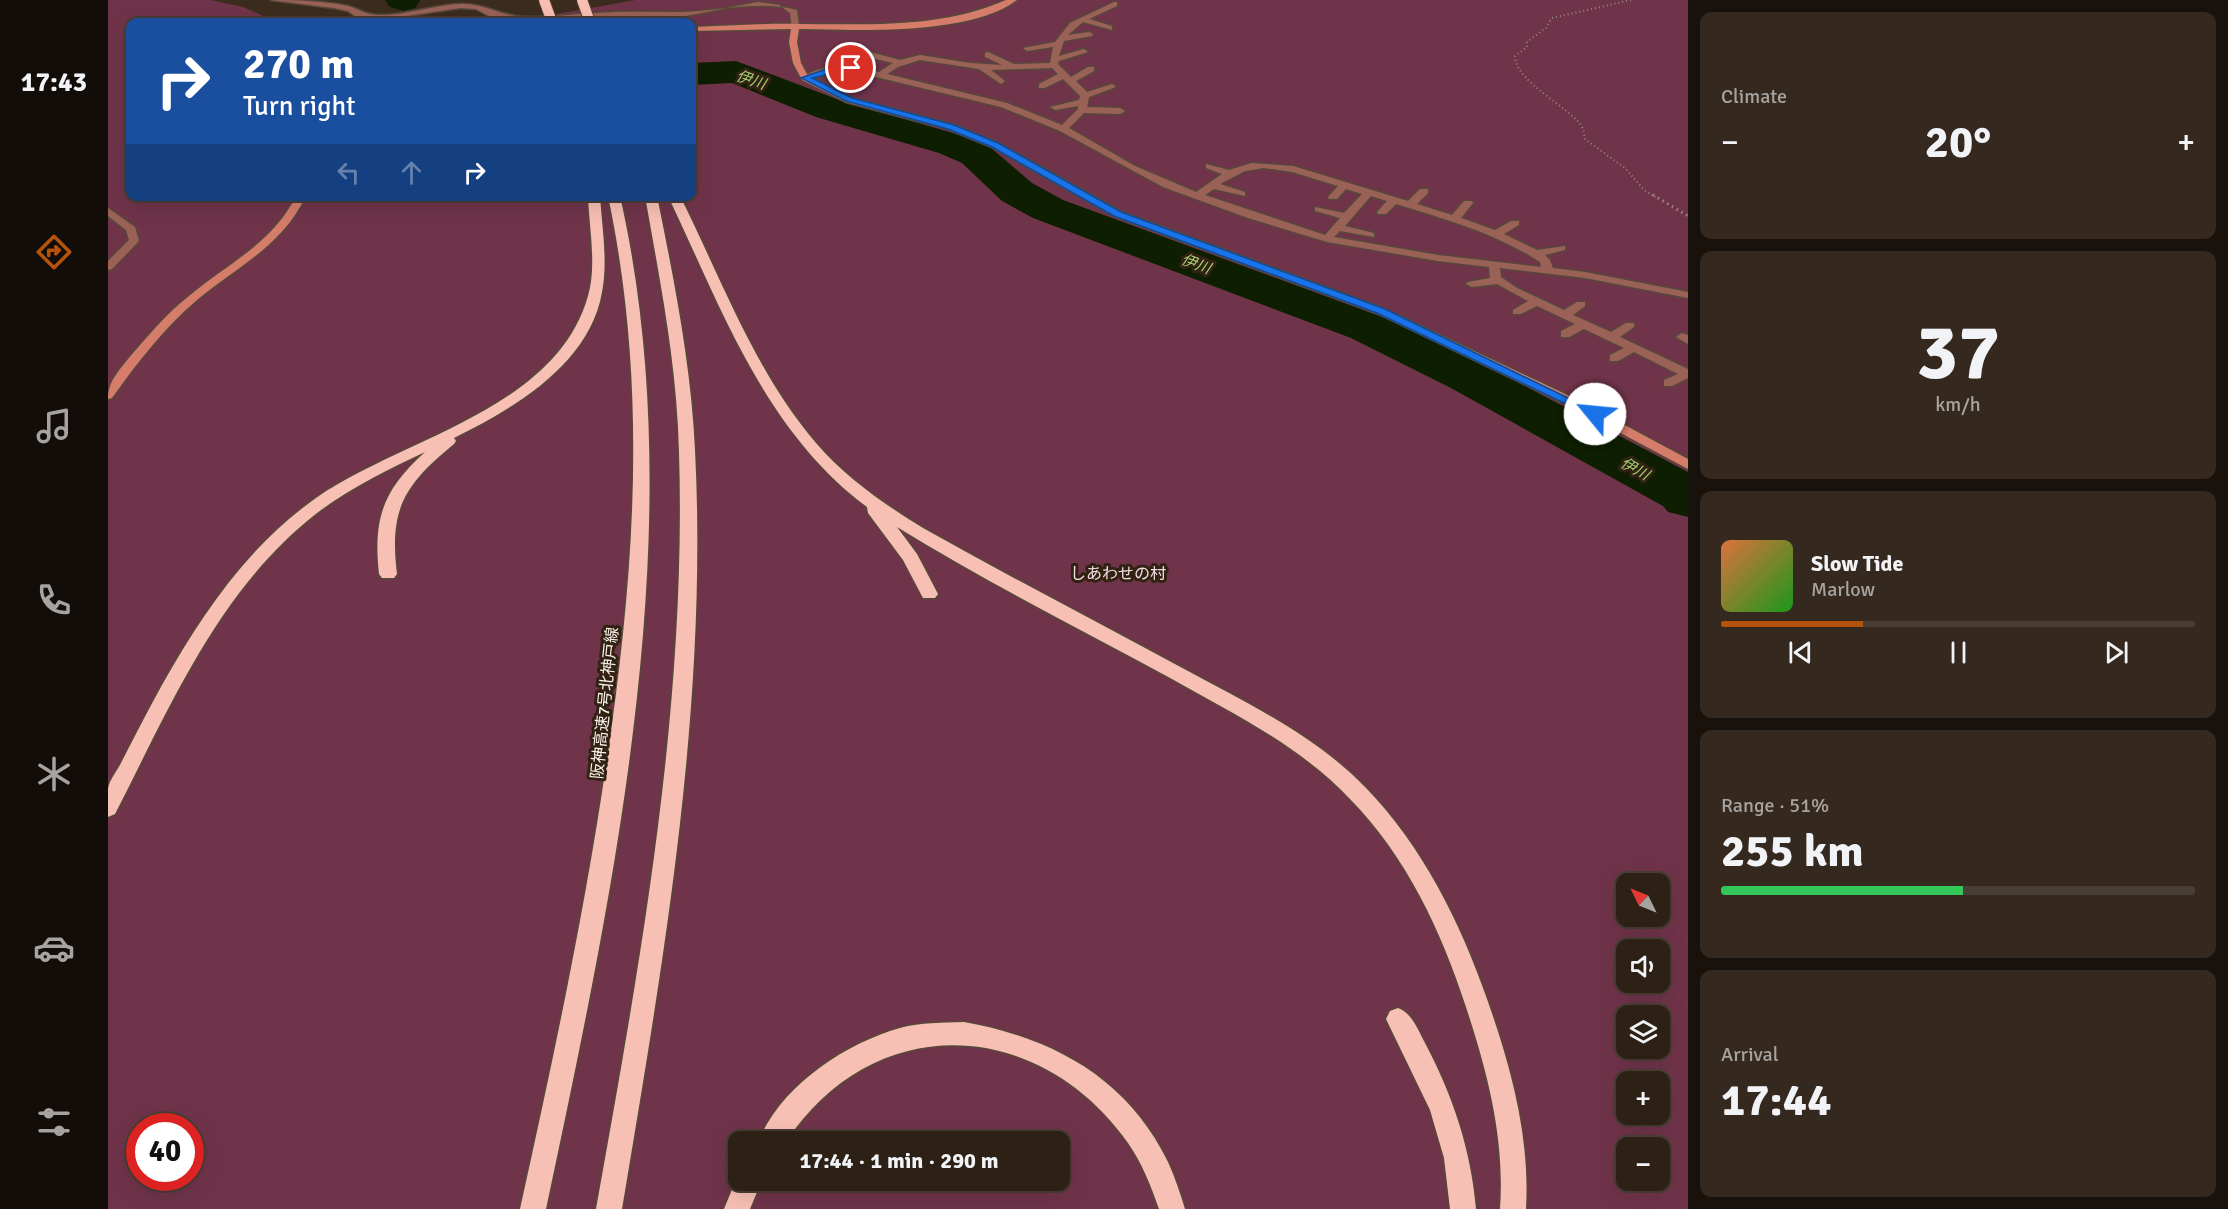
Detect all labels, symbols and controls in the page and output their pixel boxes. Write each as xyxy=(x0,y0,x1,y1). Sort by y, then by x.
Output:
text: 270 m xyxy=(243,39,354,90)
icon: right xyxy=(144,42,222,120)
pin xyxy=(825,42,876,93)
icon: arrive xyxy=(834,51,867,84)
text: 17:43 xyxy=(21,66,87,99)
water label: 伊川 xyxy=(734,67,770,94)
text: Climate xyxy=(1721,84,1787,109)
text: Turn right xyxy=(243,90,356,123)
text: 20° xyxy=(1925,115,1991,170)
text: − xyxy=(1721,122,1739,163)
text: + xyxy=(2177,122,2195,163)
icon: left xyxy=(332,156,365,189)
icon: ahead xyxy=(395,156,428,189)
icon: right xyxy=(458,156,491,189)
icon: directions xyxy=(33,231,75,273)
water label: 伊川 xyxy=(1179,250,1215,278)
text: 37 xyxy=(1916,305,2000,401)
position arrow xyxy=(1563,382,1627,446)
text: km/h xyxy=(1935,392,1981,417)
icon: music xyxy=(33,405,75,447)
water label: 伊川 xyxy=(1618,454,1654,485)
text: Slow Tide xyxy=(1811,550,1903,577)
park label: しあわせの村 xyxy=(1070,564,1166,584)
text: Marlow xyxy=(1811,577,1875,602)
icon: phone xyxy=(33,579,75,621)
street label: 阪神高速7号北神戸線 xyxy=(587,626,623,780)
icon: previous xyxy=(1784,636,1817,669)
icon: pause xyxy=(1942,636,1975,669)
icon: next xyxy=(2100,636,2133,669)
icon: climate xyxy=(33,753,75,795)
text: Range · 51% xyxy=(1721,793,1829,818)
text: 255 km xyxy=(1721,824,1864,879)
north arrow xyxy=(1616,873,1670,927)
map controls xyxy=(1616,873,1670,1191)
icon: car xyxy=(33,927,75,969)
button: sound xyxy=(1616,939,1670,993)
button: layers xyxy=(1616,1005,1670,1059)
text: Arrival xyxy=(1721,1042,1779,1067)
button: + xyxy=(1616,1071,1670,1125)
text: 17:44 xyxy=(1721,1073,1831,1128)
icon: filters xyxy=(33,1101,75,1143)
speed limit sign: 40 xyxy=(126,1113,204,1191)
button: − xyxy=(1616,1137,1670,1191)
text: 17:44 · 1 min · 290 m xyxy=(799,1147,999,1174)

